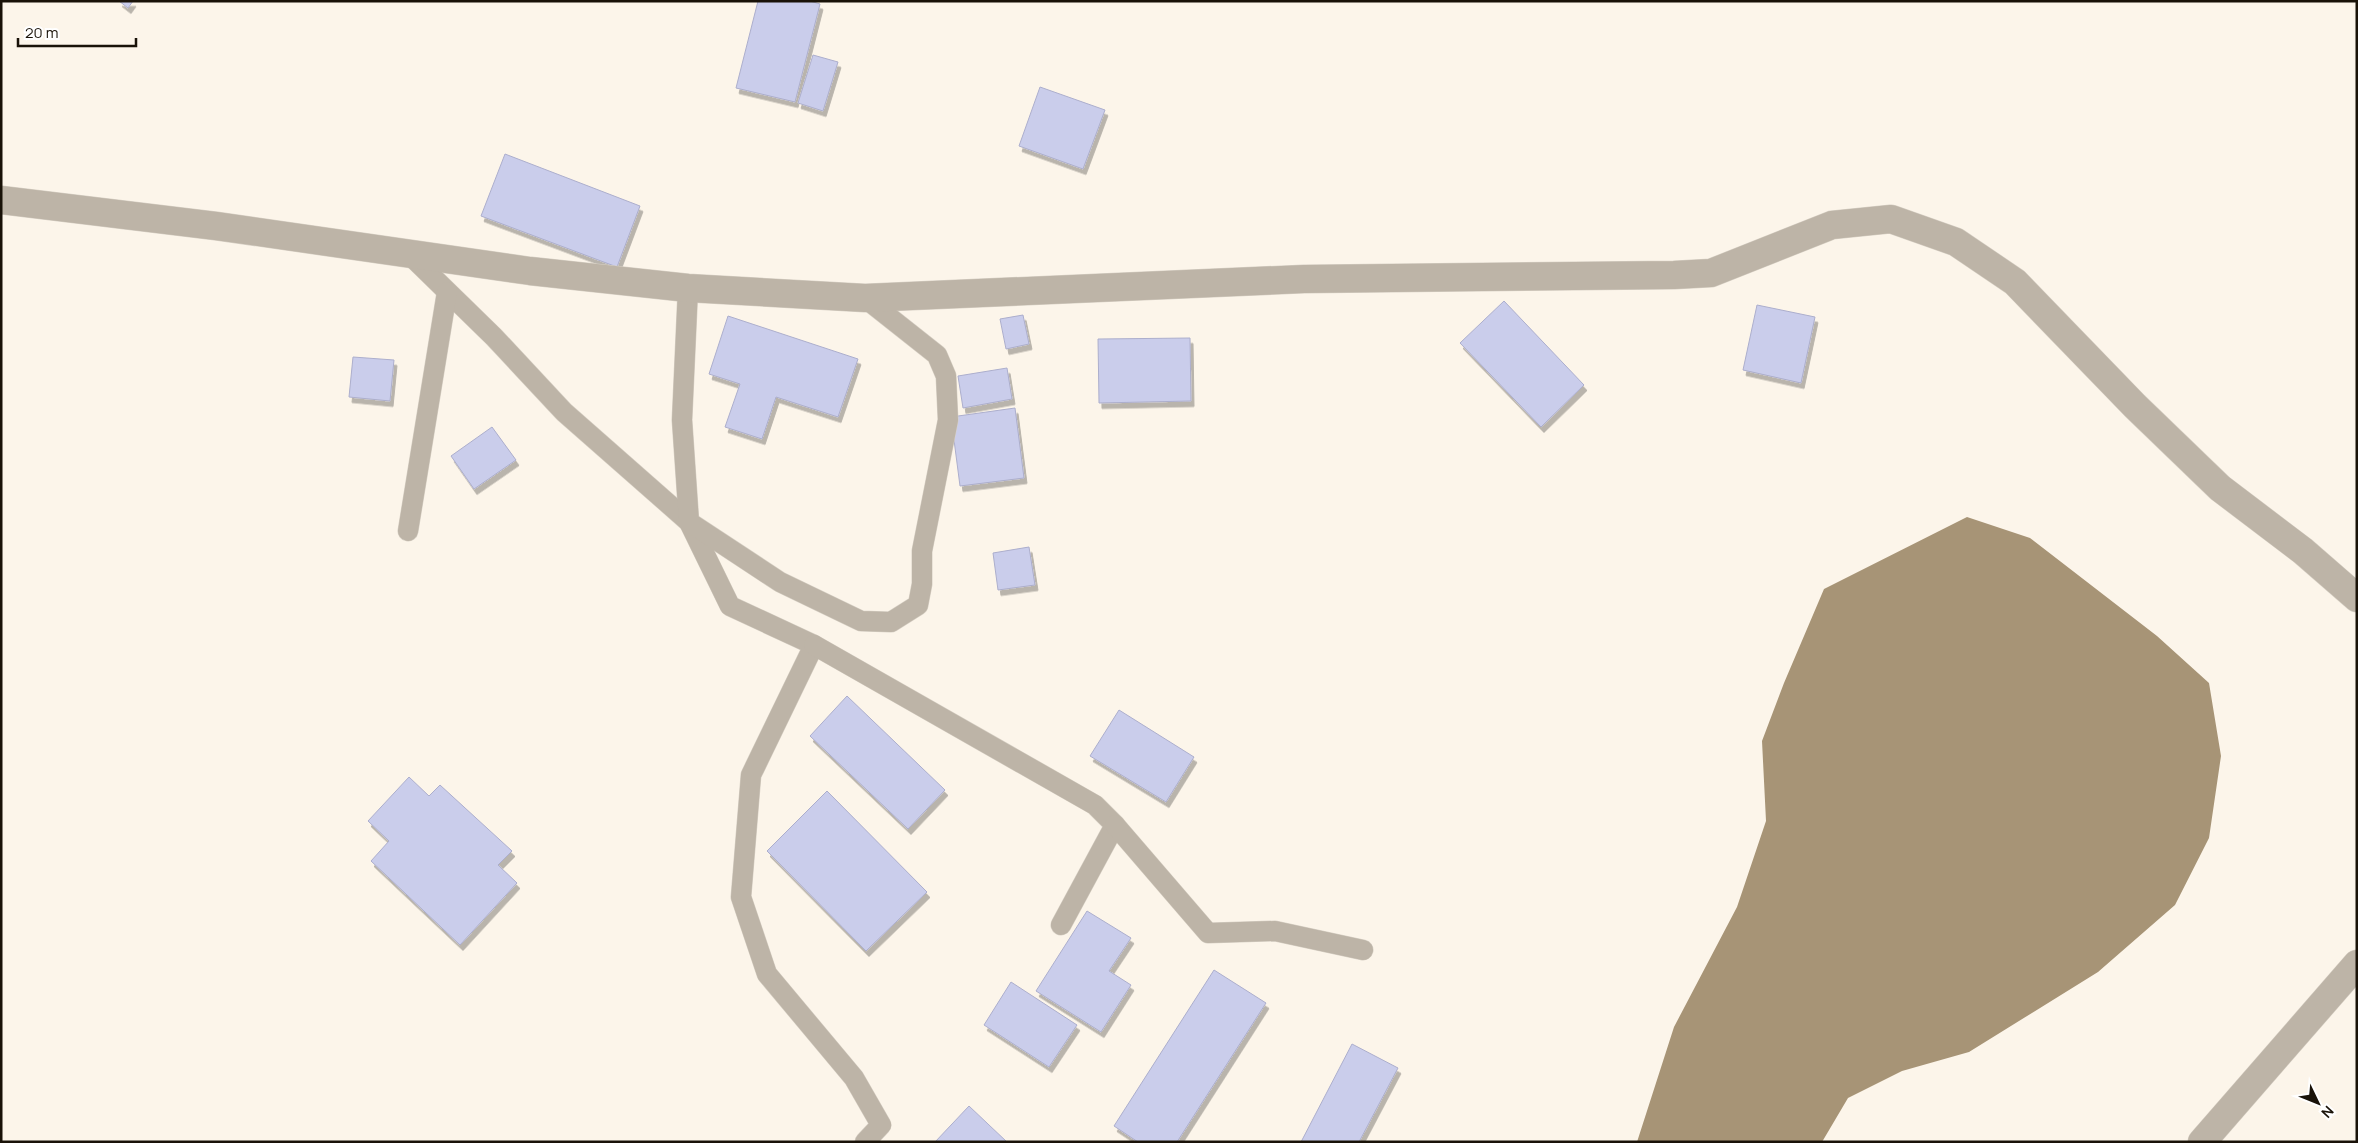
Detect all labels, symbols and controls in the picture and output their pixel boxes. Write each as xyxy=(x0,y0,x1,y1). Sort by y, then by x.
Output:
scale bar xyxy=(18,15,135,47)
text: 20 m xyxy=(25,22,58,43)
north arrow xyxy=(2293,1078,2343,1128)
text: N xyxy=(2317,1102,2338,1122)

